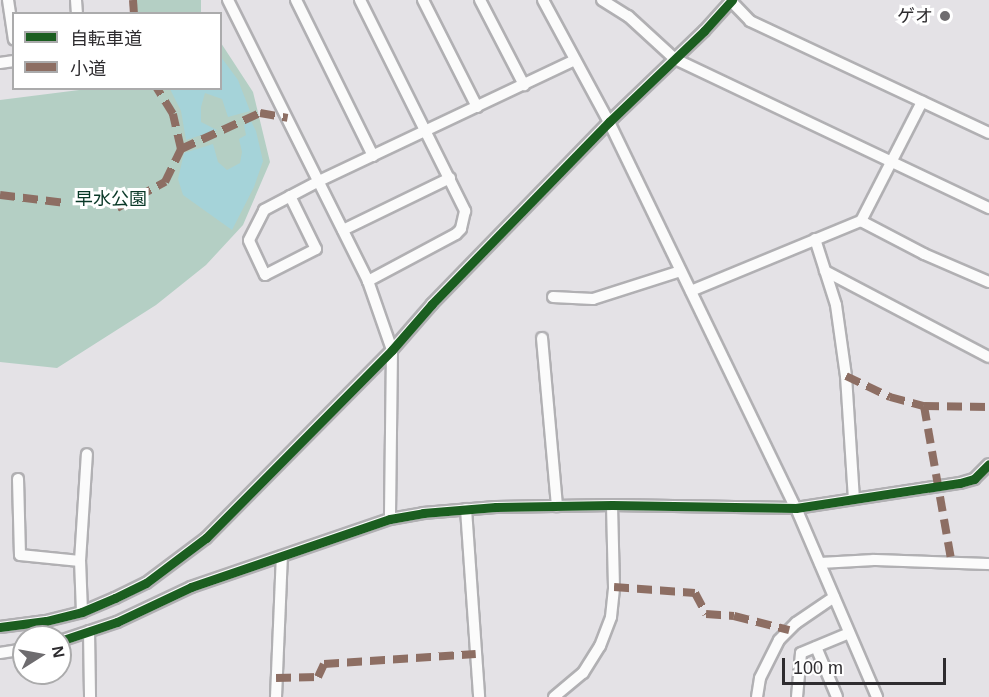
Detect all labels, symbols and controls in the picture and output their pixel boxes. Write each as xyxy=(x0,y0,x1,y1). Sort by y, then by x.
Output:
place label: ゲオ xyxy=(897,5,933,27)
marker: ゲオ xyxy=(938,9,952,23)
legend xyxy=(12,12,222,90)
text: 自転車道 xyxy=(70,29,142,49)
text: 小道 xyxy=(70,59,106,79)
park label: 早水公園 xyxy=(75,188,147,210)
north arrow xyxy=(12,625,72,685)
text: N xyxy=(49,645,68,659)
scale bar xyxy=(785,646,948,684)
text: 100 m xyxy=(793,658,843,678)

